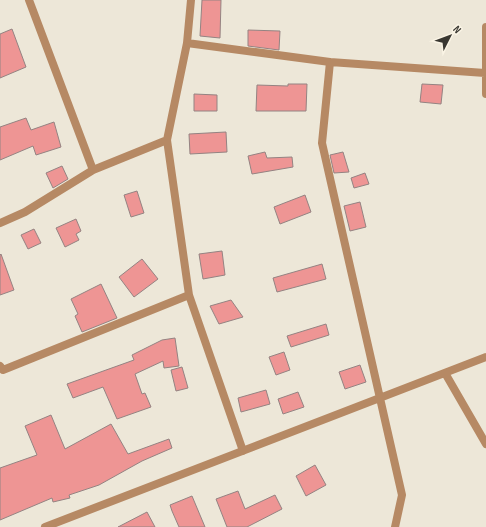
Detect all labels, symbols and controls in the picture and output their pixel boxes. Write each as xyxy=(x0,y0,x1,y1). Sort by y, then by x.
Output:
north arrow xyxy=(430,16,470,56)
text: N xyxy=(450,23,464,36)

